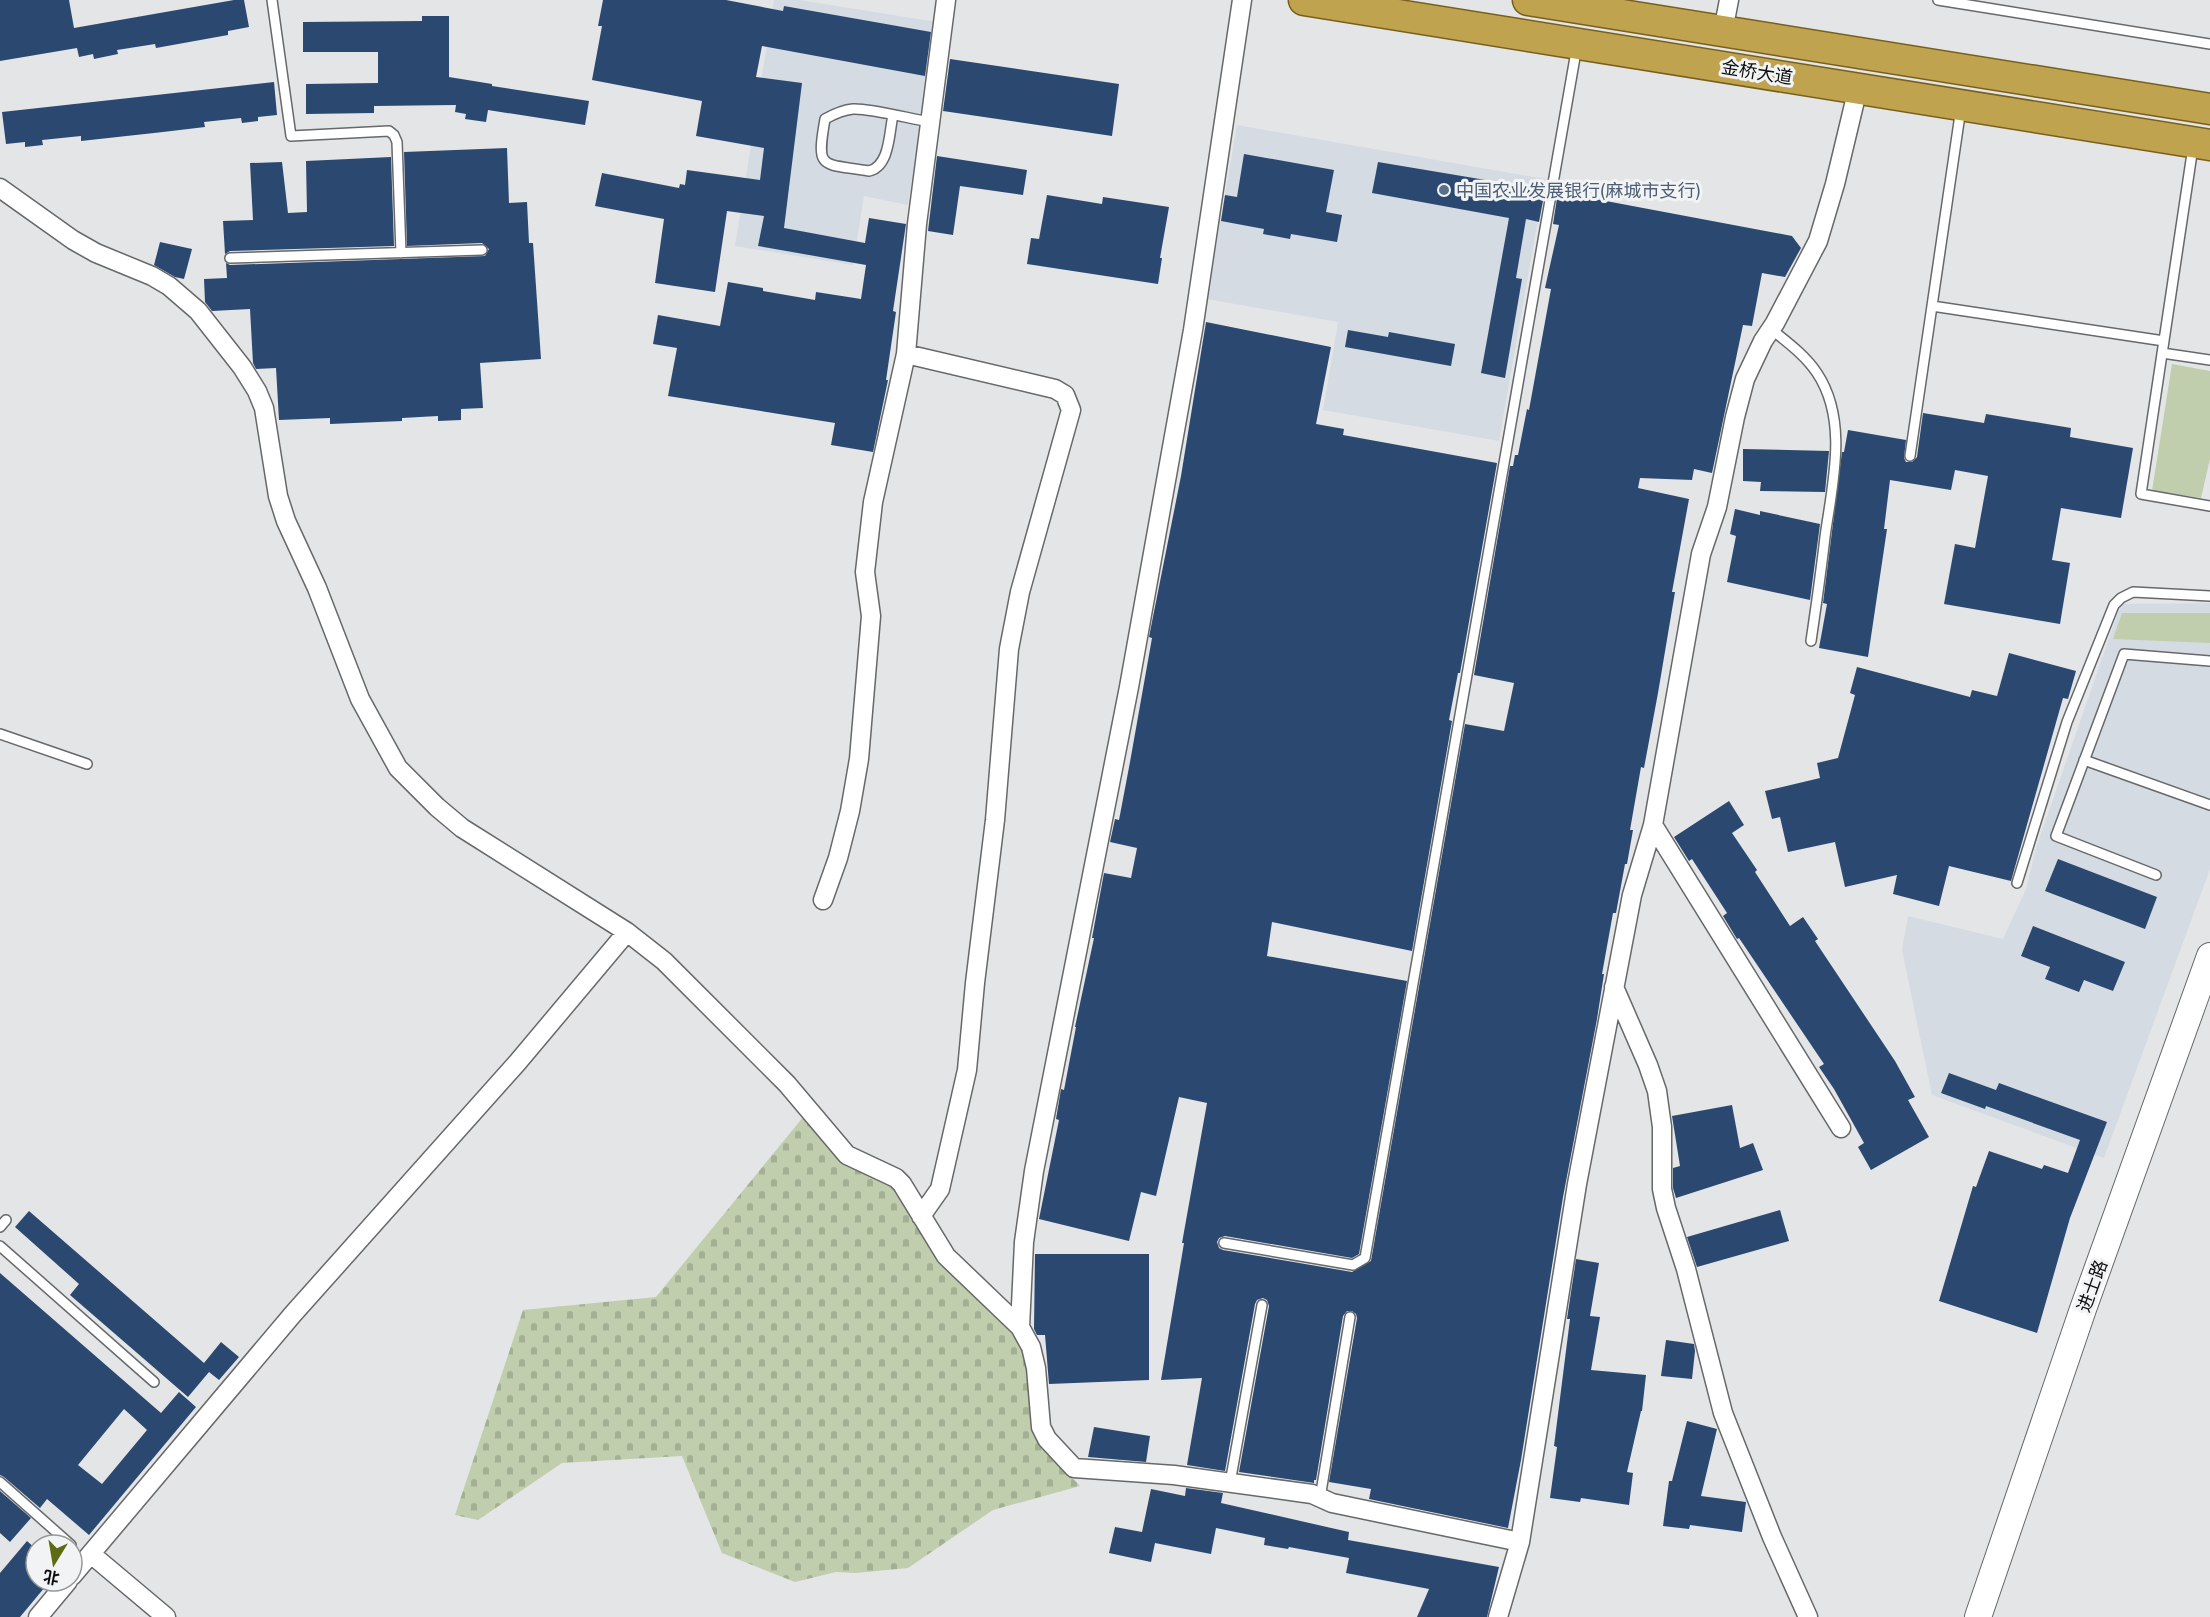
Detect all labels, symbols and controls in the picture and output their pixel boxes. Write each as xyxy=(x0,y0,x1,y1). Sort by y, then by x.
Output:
street label: 金桥大道 xyxy=(1720,56,1794,88)
place label: 中国农业发展银行(麻城市支行) xyxy=(1456,180,1701,201)
marker: 中国农业发展银行(麻城市支行) xyxy=(1437,183,1451,197)
street label: 进士路 xyxy=(2073,1257,2111,1315)
north arrow xyxy=(24,1533,84,1593)
text: 北 xyxy=(42,1566,61,1588)

